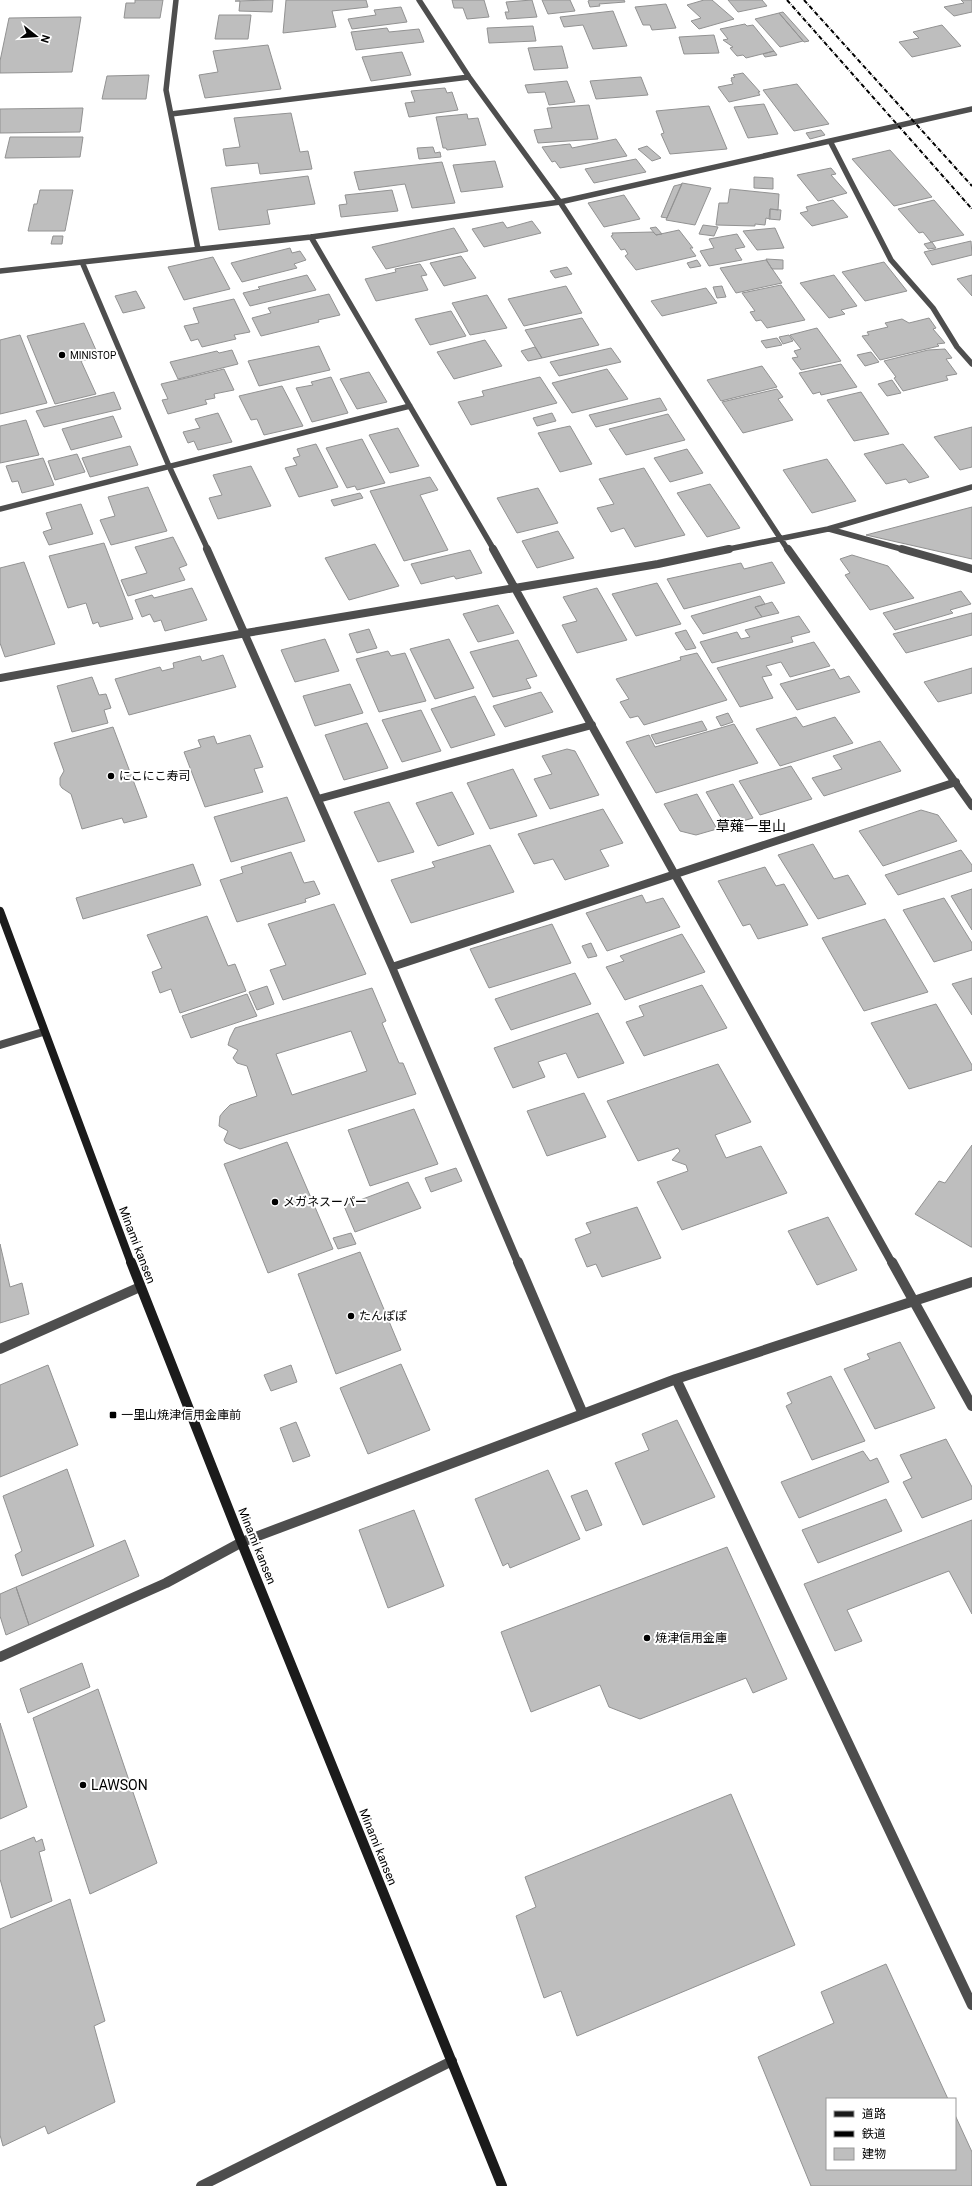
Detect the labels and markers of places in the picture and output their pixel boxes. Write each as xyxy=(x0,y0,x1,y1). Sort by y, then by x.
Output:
marker: MINISTOP xyxy=(57,350,67,360)
place label: MINISTOP xyxy=(70,350,116,361)
place label: にこにこ寿司 xyxy=(119,769,191,783)
marker: にこにこ寿司 xyxy=(106,771,116,781)
place label: メガネスーパー xyxy=(283,1195,367,1209)
marker: メガネスーパー xyxy=(270,1197,280,1207)
place label: たんぽぽ xyxy=(359,1309,407,1323)
marker: たんぽぽ xyxy=(346,1311,356,1321)
place label: 一里山焼津信用金庫前 xyxy=(121,1408,241,1422)
marker: 一里山焼津信用金庫前 xyxy=(108,1410,118,1420)
place label: 焼津信用金庫 xyxy=(655,1631,727,1645)
marker: 焼津信用金庫 xyxy=(642,1633,652,1643)
place label: LAWSON xyxy=(91,1777,148,1793)
marker: LAWSON xyxy=(78,1780,88,1790)

